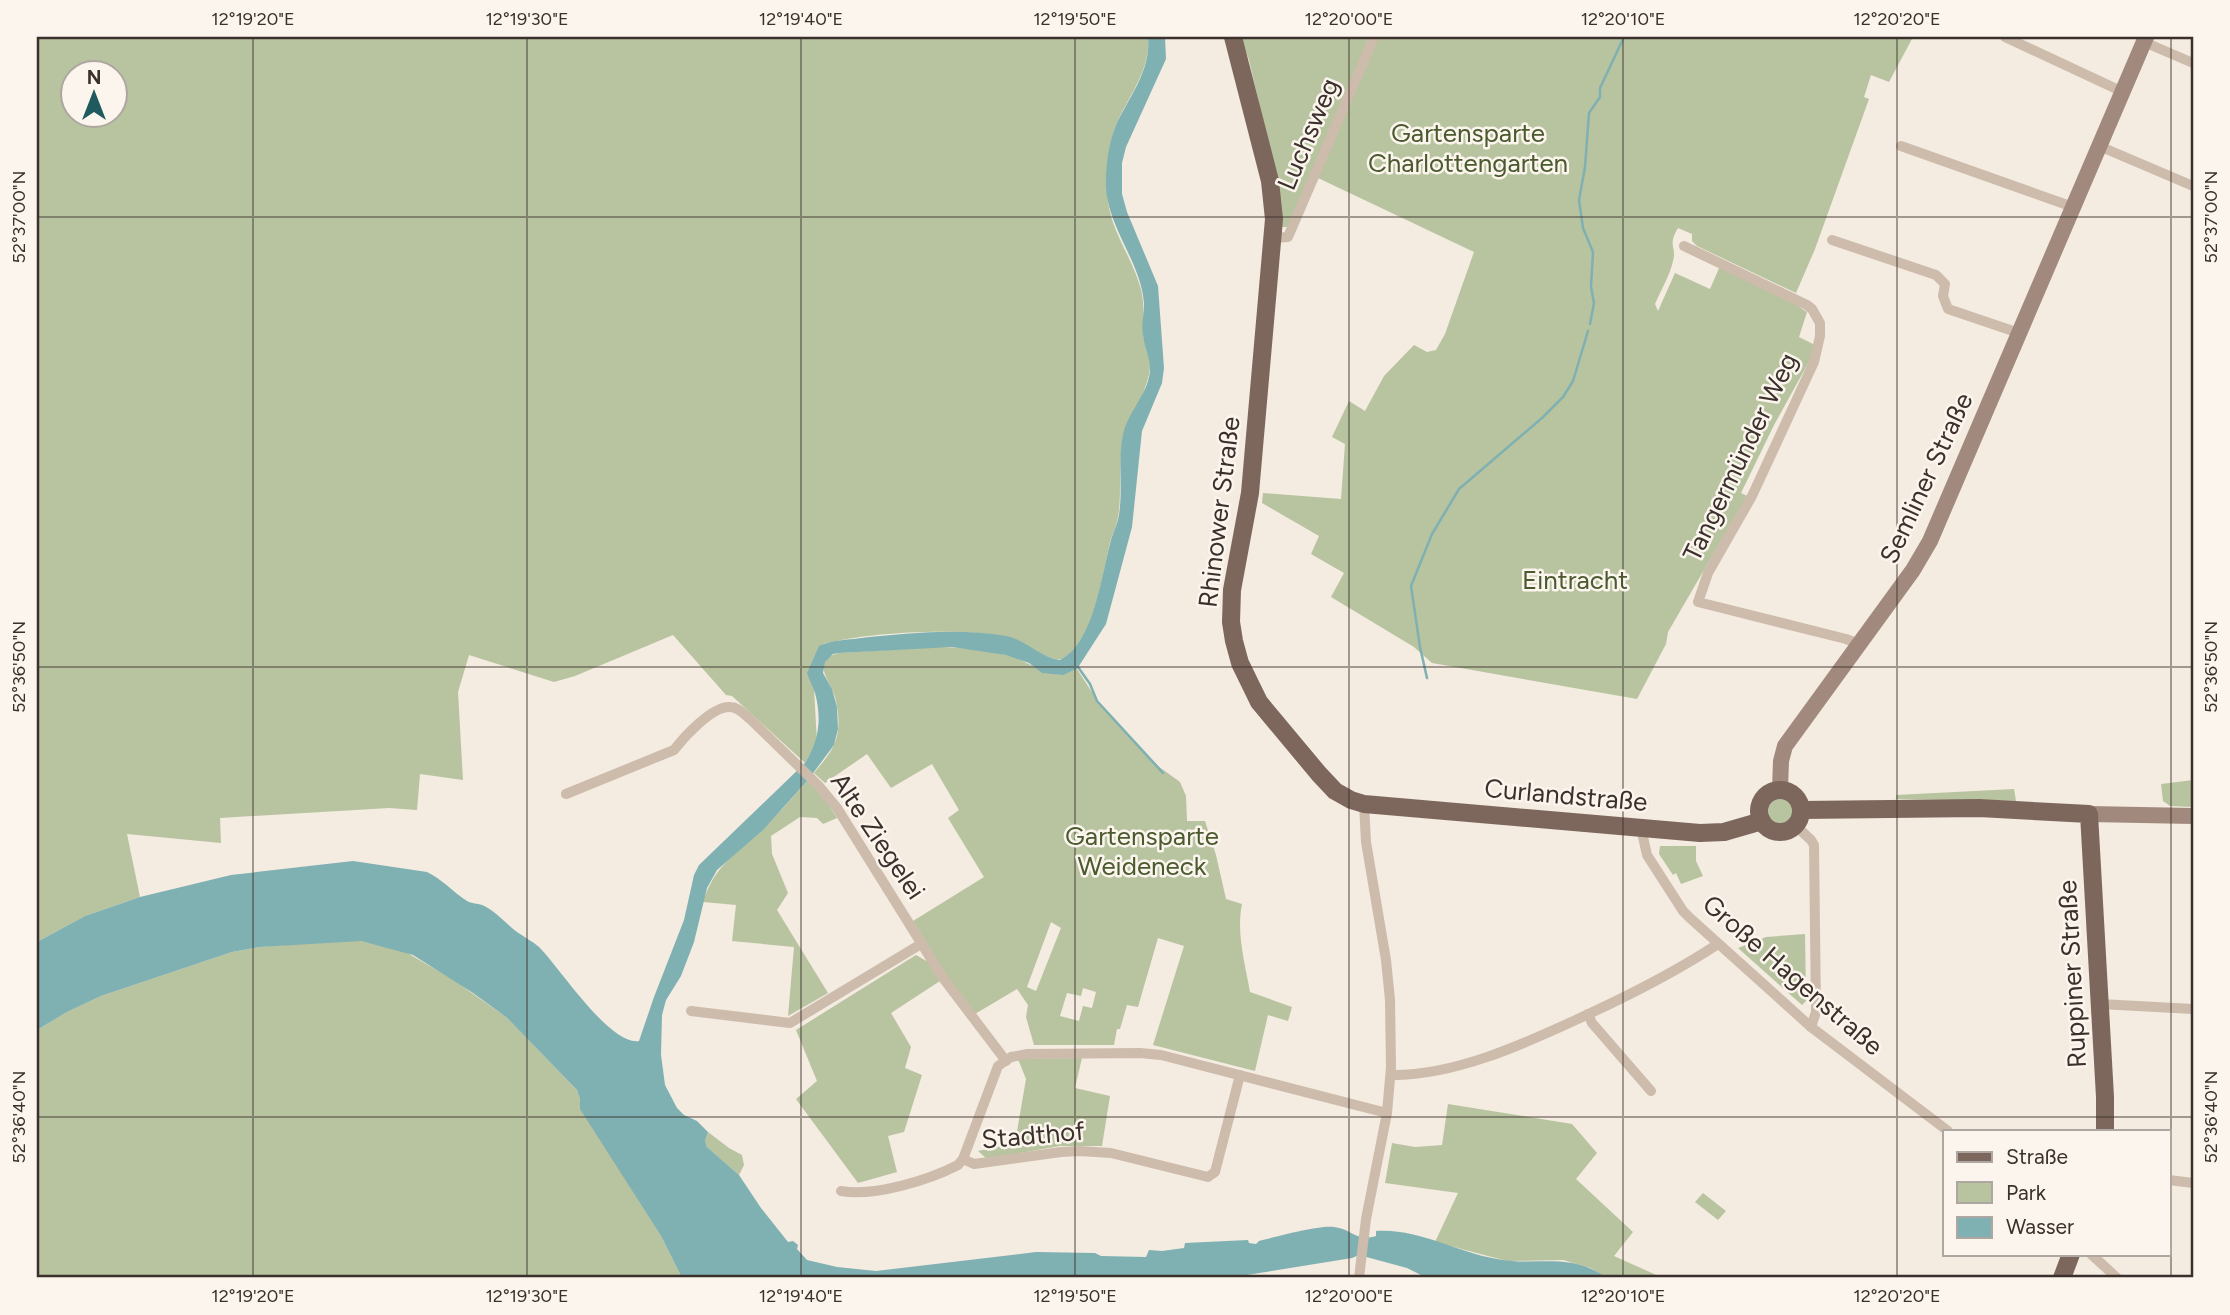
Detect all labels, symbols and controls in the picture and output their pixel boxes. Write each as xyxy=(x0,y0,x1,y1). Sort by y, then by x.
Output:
text: 12°19'20"E xyxy=(211,8,295,30)
text: 12°19'30"E xyxy=(485,8,569,30)
text: 12°19'40"E xyxy=(759,8,843,30)
text: 12°19'50"E xyxy=(1033,8,1117,30)
text: 12°20'00"E xyxy=(1305,8,1393,30)
text: 12°20'10"E xyxy=(1581,8,1665,30)
text: 12°20'20"E xyxy=(1853,8,1941,30)
north arrow xyxy=(60,60,130,130)
text: N xyxy=(87,66,101,89)
street label: Luchsweg xyxy=(1270,73,1346,195)
park label: Gartensparte Charlottengarten xyxy=(1368,117,1568,179)
text: 52°37'00"N xyxy=(8,171,30,263)
text: 52°37'00"N xyxy=(2200,171,2222,263)
street label: Tangermünder Weg xyxy=(1676,348,1804,566)
street label: Semliner Straße xyxy=(1872,388,1980,568)
street label: Rhinower Straße xyxy=(1191,415,1247,609)
park label: Eintracht xyxy=(1522,564,1628,596)
text: 52°36'50"N xyxy=(8,621,30,713)
text: 52°36'50"N xyxy=(2200,621,2222,713)
street label: Alte Ziegelei xyxy=(824,767,932,905)
street label: Curlandstraße xyxy=(1483,772,1649,818)
park label: Gartensparte Weideneck xyxy=(1065,820,1219,882)
street label: Ruppiner Straße xyxy=(2051,879,2093,1069)
street label: Große Hagenstraße xyxy=(1696,888,1890,1062)
text: 52°36'40"N xyxy=(8,1070,30,1164)
text: 52°36'40"N xyxy=(2200,1070,2222,1164)
street label: Stadthof xyxy=(980,1115,1086,1155)
legend xyxy=(1943,1130,2170,1256)
text: Straße xyxy=(2006,1144,2068,1169)
text: Park xyxy=(2006,1180,2047,1205)
text: Wasser xyxy=(2006,1214,2074,1239)
text: 12°19'20"E xyxy=(211,1285,295,1307)
text: 12°19'30"E xyxy=(485,1285,569,1307)
text: 12°19'40"E xyxy=(759,1285,843,1307)
text: 12°19'50"E xyxy=(1033,1285,1117,1307)
text: 12°20'00"E xyxy=(1305,1285,1393,1307)
text: 12°20'10"E xyxy=(1581,1285,1665,1307)
text: 12°20'20"E xyxy=(1853,1285,1941,1307)

